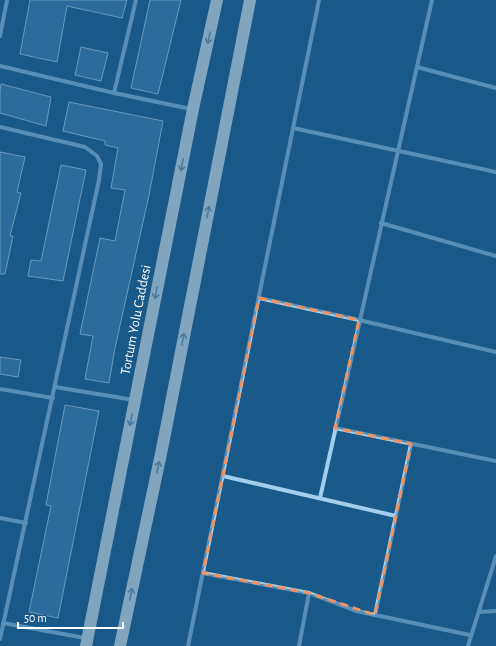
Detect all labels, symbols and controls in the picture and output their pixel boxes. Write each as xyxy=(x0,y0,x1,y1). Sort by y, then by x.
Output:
one-way arrow xyxy=(204,31,212,44)
one-way arrow xyxy=(177,158,185,171)
one-way arrow xyxy=(204,206,212,219)
street label: Tortum Yolu Caddesi xyxy=(118,264,154,376)
one-way arrow xyxy=(152,286,160,299)
one-way arrow xyxy=(179,333,187,346)
one-way arrow xyxy=(127,413,135,426)
one-way arrow xyxy=(154,461,162,474)
one-way arrow xyxy=(128,588,136,601)
scale bar xyxy=(18,604,123,630)
text: 50 m xyxy=(24,612,47,624)

